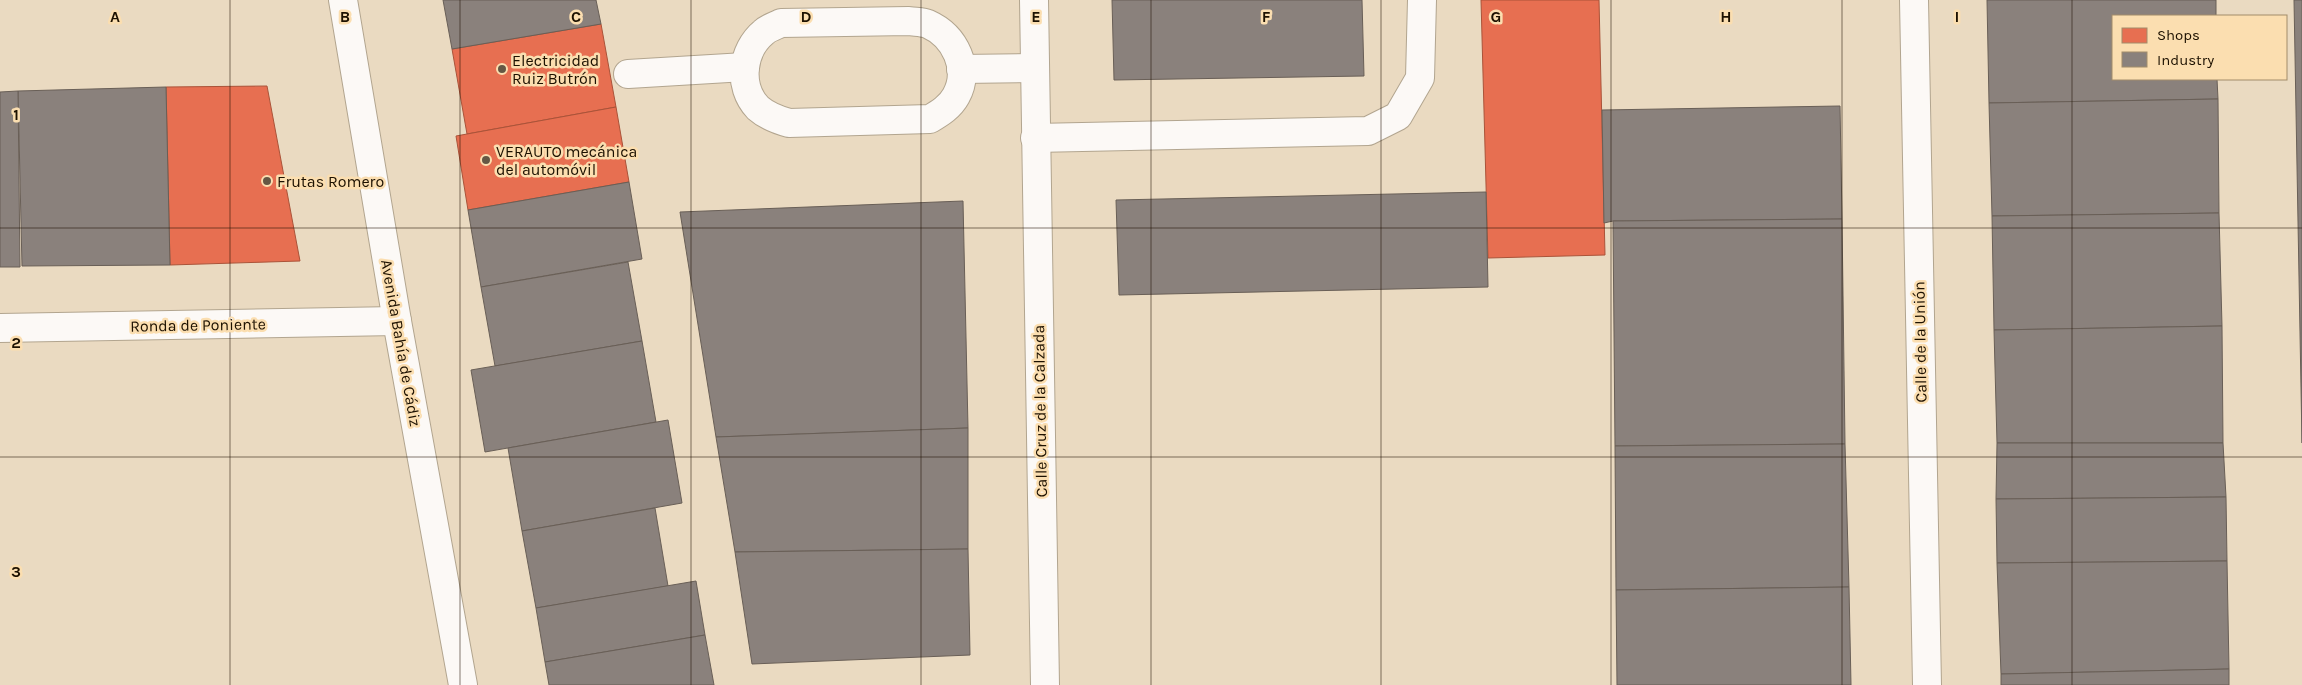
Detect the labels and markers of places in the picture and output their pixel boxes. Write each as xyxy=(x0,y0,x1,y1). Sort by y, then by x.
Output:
place label: Electricidad Ruiz Butrón xyxy=(512,51,599,88)
marker: Electricidad Ruiz Butrón xyxy=(496,63,508,75)
place label: VERAUTO mecánica del automóvil xyxy=(496,142,637,179)
marker: VERAUTO mecánica del automóvil xyxy=(480,154,492,166)
place label: Frutas Romero xyxy=(277,172,384,191)
marker: Frutas Romero xyxy=(261,175,273,187)

